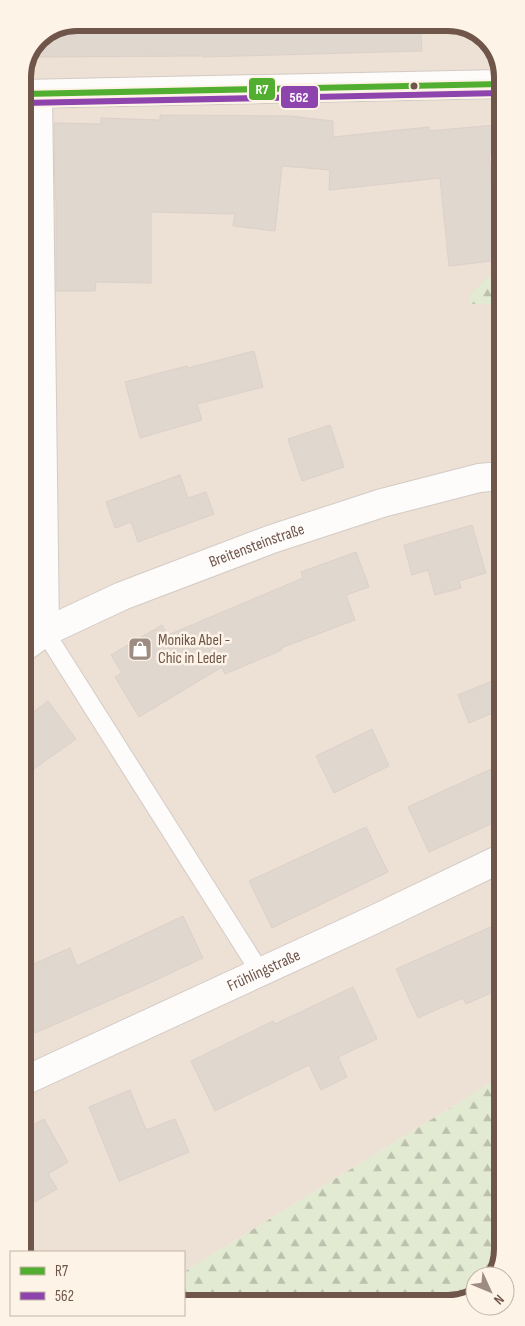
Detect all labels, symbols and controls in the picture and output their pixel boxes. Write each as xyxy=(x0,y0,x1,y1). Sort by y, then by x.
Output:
line badge: R7 xyxy=(248,77,276,101)
text: R7 xyxy=(256,81,269,98)
unlabelled marker xyxy=(409,81,419,91)
line badge: 562 xyxy=(280,85,319,109)
text: 562 xyxy=(290,89,308,106)
street label: Breitensteinstraße xyxy=(206,520,307,572)
place label: Monika Abel - Chic in Leder xyxy=(158,631,230,668)
shop icon: Monika Abel - Chic in Leder xyxy=(127,636,153,662)
street label: Frühlingstraße xyxy=(224,945,303,995)
legend xyxy=(10,1251,185,1316)
text: R7 xyxy=(55,1262,68,1281)
north arrow xyxy=(465,1266,515,1316)
text: 562 xyxy=(55,1287,74,1306)
text: N xyxy=(490,1291,508,1308)

